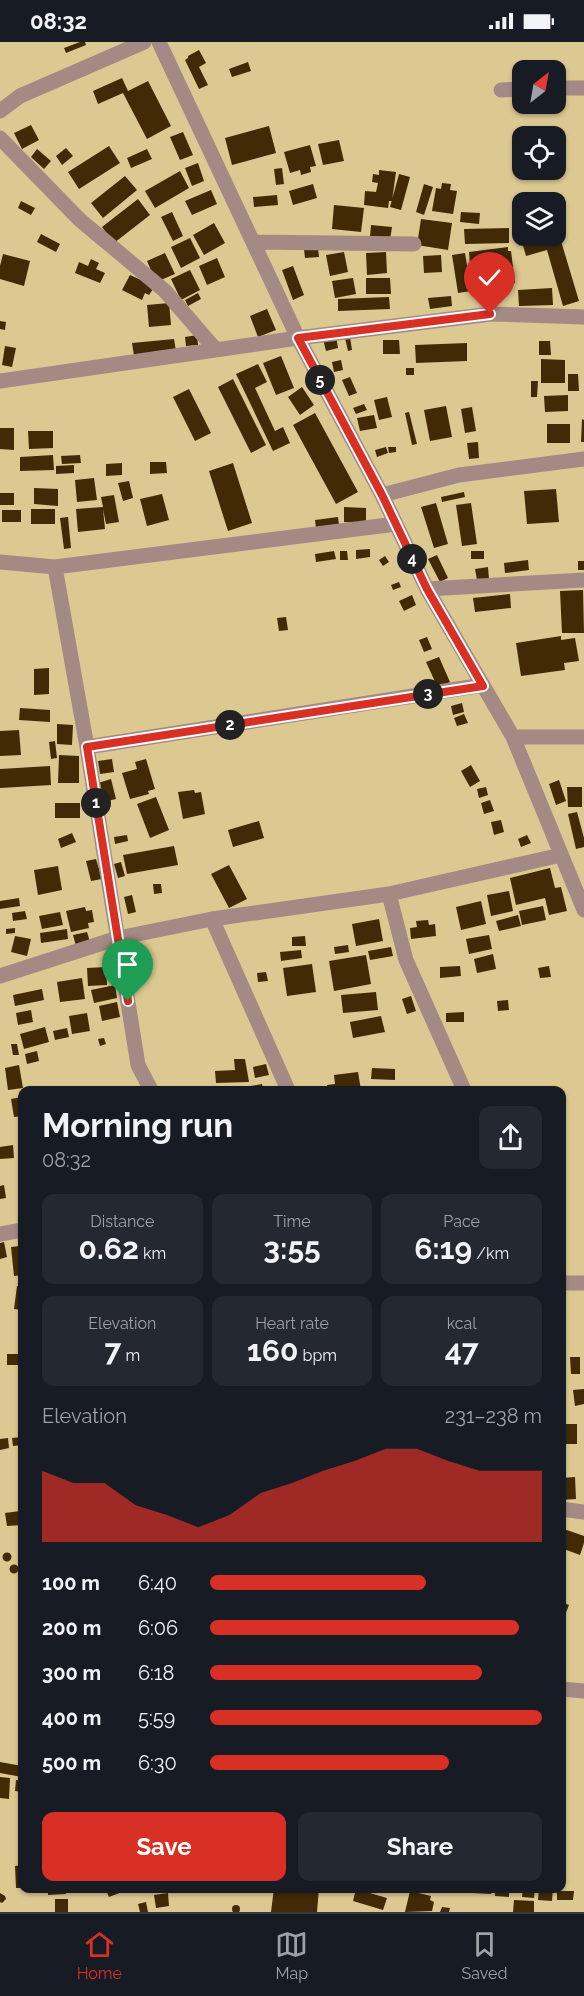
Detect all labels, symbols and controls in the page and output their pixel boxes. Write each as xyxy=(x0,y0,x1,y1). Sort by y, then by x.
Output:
text: 08:32 xyxy=(30,8,87,34)
north arrow xyxy=(512,60,566,114)
map controls xyxy=(512,60,566,246)
button: locate xyxy=(512,126,566,180)
button: layers xyxy=(512,192,566,246)
pin xyxy=(464,252,515,314)
icon: check xyxy=(473,261,506,294)
pin: 5 xyxy=(305,365,335,395)
text: 5 xyxy=(316,370,324,389)
pin: 4 xyxy=(397,544,427,574)
text: 4 xyxy=(407,549,417,568)
pin: 3 xyxy=(413,679,443,709)
text: 3 xyxy=(424,684,432,703)
pin: 2 xyxy=(215,710,245,740)
text: 2 xyxy=(225,715,235,734)
pin: 1 xyxy=(81,788,111,818)
text: 1 xyxy=(92,793,100,812)
pin xyxy=(102,939,153,1001)
icon: arrive xyxy=(111,948,144,981)
text: Morning run xyxy=(42,1106,233,1145)
button: share xyxy=(479,1106,542,1169)
text: 08:32 xyxy=(42,1148,91,1172)
text: Distance xyxy=(90,1212,154,1231)
text: Time xyxy=(273,1212,311,1231)
text: Pace xyxy=(443,1212,480,1231)
text: 0.62 xyxy=(79,1231,139,1266)
text: 3:55 xyxy=(263,1231,321,1266)
text: 6:19 xyxy=(414,1231,472,1266)
text: km xyxy=(139,1244,166,1263)
text: /km xyxy=(472,1244,509,1263)
text: Elevation xyxy=(88,1314,156,1333)
text: Heart rate xyxy=(255,1314,329,1333)
text: kcal xyxy=(447,1314,477,1333)
text: 7 xyxy=(105,1333,121,1368)
text: 160 xyxy=(247,1333,298,1368)
text: 47 xyxy=(445,1333,479,1368)
text: m xyxy=(121,1346,140,1365)
text: bpm xyxy=(298,1346,337,1365)
text: Elevation xyxy=(42,1404,127,1428)
text: 231–238 m xyxy=(445,1404,542,1428)
text: 100 m xyxy=(42,1571,100,1595)
text: 6:40 xyxy=(138,1571,177,1595)
text: 200 m xyxy=(42,1616,101,1640)
text: 6:06 xyxy=(138,1616,178,1640)
text: 300 m xyxy=(42,1661,101,1685)
text: 6:18 xyxy=(138,1661,174,1685)
text: 400 m xyxy=(42,1706,101,1730)
text: 5:59 xyxy=(138,1706,175,1730)
text: 500 m xyxy=(42,1751,101,1775)
text: 6:30 xyxy=(138,1751,177,1775)
button: Save xyxy=(42,1812,286,1881)
button: Share xyxy=(298,1812,542,1881)
tab: Home xyxy=(77,1928,122,1983)
tab: Map xyxy=(275,1928,308,1983)
tab: Saved xyxy=(462,1928,507,1983)

